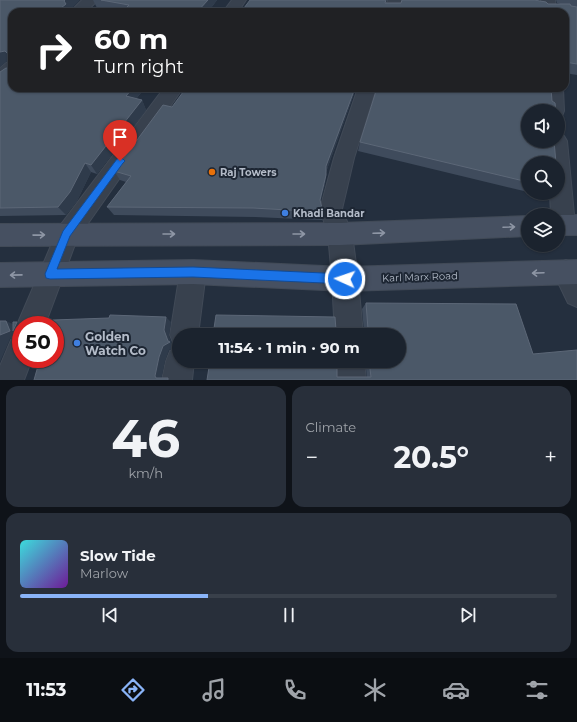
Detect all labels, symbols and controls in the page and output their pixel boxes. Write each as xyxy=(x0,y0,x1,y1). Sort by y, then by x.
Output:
text: 60 m xyxy=(94,22,168,56)
icon: right xyxy=(28,24,80,76)
text: Turn right xyxy=(94,56,184,78)
map controls xyxy=(521,104,565,252)
button: sound xyxy=(521,104,565,148)
pin xyxy=(103,120,137,161)
icon: arrive xyxy=(109,126,131,148)
button: search xyxy=(521,156,565,200)
place label: Raj Towers xyxy=(220,166,277,179)
marker: Raj Towers xyxy=(207,167,217,177)
place label: Khadi Bandar xyxy=(293,207,365,220)
marker: Khadi Bandar xyxy=(280,208,290,218)
button: layers xyxy=(521,208,565,252)
one-way arrow xyxy=(502,224,515,231)
one-way arrow xyxy=(372,229,385,236)
one-way arrow xyxy=(162,230,175,238)
one-way arrow xyxy=(292,230,305,238)
one-way arrow xyxy=(32,231,45,238)
position arrow xyxy=(324,258,366,300)
street label: Karl Marx Road xyxy=(382,269,458,285)
one-way arrow xyxy=(532,269,545,277)
one-way arrow xyxy=(10,271,23,279)
speed limit sign: 50 xyxy=(12,316,64,368)
place label: Golden Watch Co xyxy=(85,329,146,358)
marker: Golden Watch Co xyxy=(72,338,82,348)
text: 11:54 · 1 min · 90 m xyxy=(218,338,360,357)
text: 46 xyxy=(111,407,180,470)
text: Climate xyxy=(306,419,356,435)
text: 20.5° xyxy=(393,439,469,476)
text: − xyxy=(306,444,318,471)
text: + xyxy=(544,444,557,471)
text: km/h xyxy=(128,465,163,481)
text: Slow Tide xyxy=(80,546,156,565)
text: Marlow xyxy=(80,565,128,581)
icon: previous xyxy=(99,604,121,626)
icon: pause xyxy=(278,604,300,626)
icon: next xyxy=(457,604,479,626)
icon: directions xyxy=(119,676,147,704)
icon: music xyxy=(200,676,228,704)
icon: phone xyxy=(281,676,309,704)
icon: climate xyxy=(361,676,389,704)
icon: car xyxy=(442,676,470,704)
icon: filters xyxy=(523,676,551,704)
text: 11:53 xyxy=(26,679,66,701)

